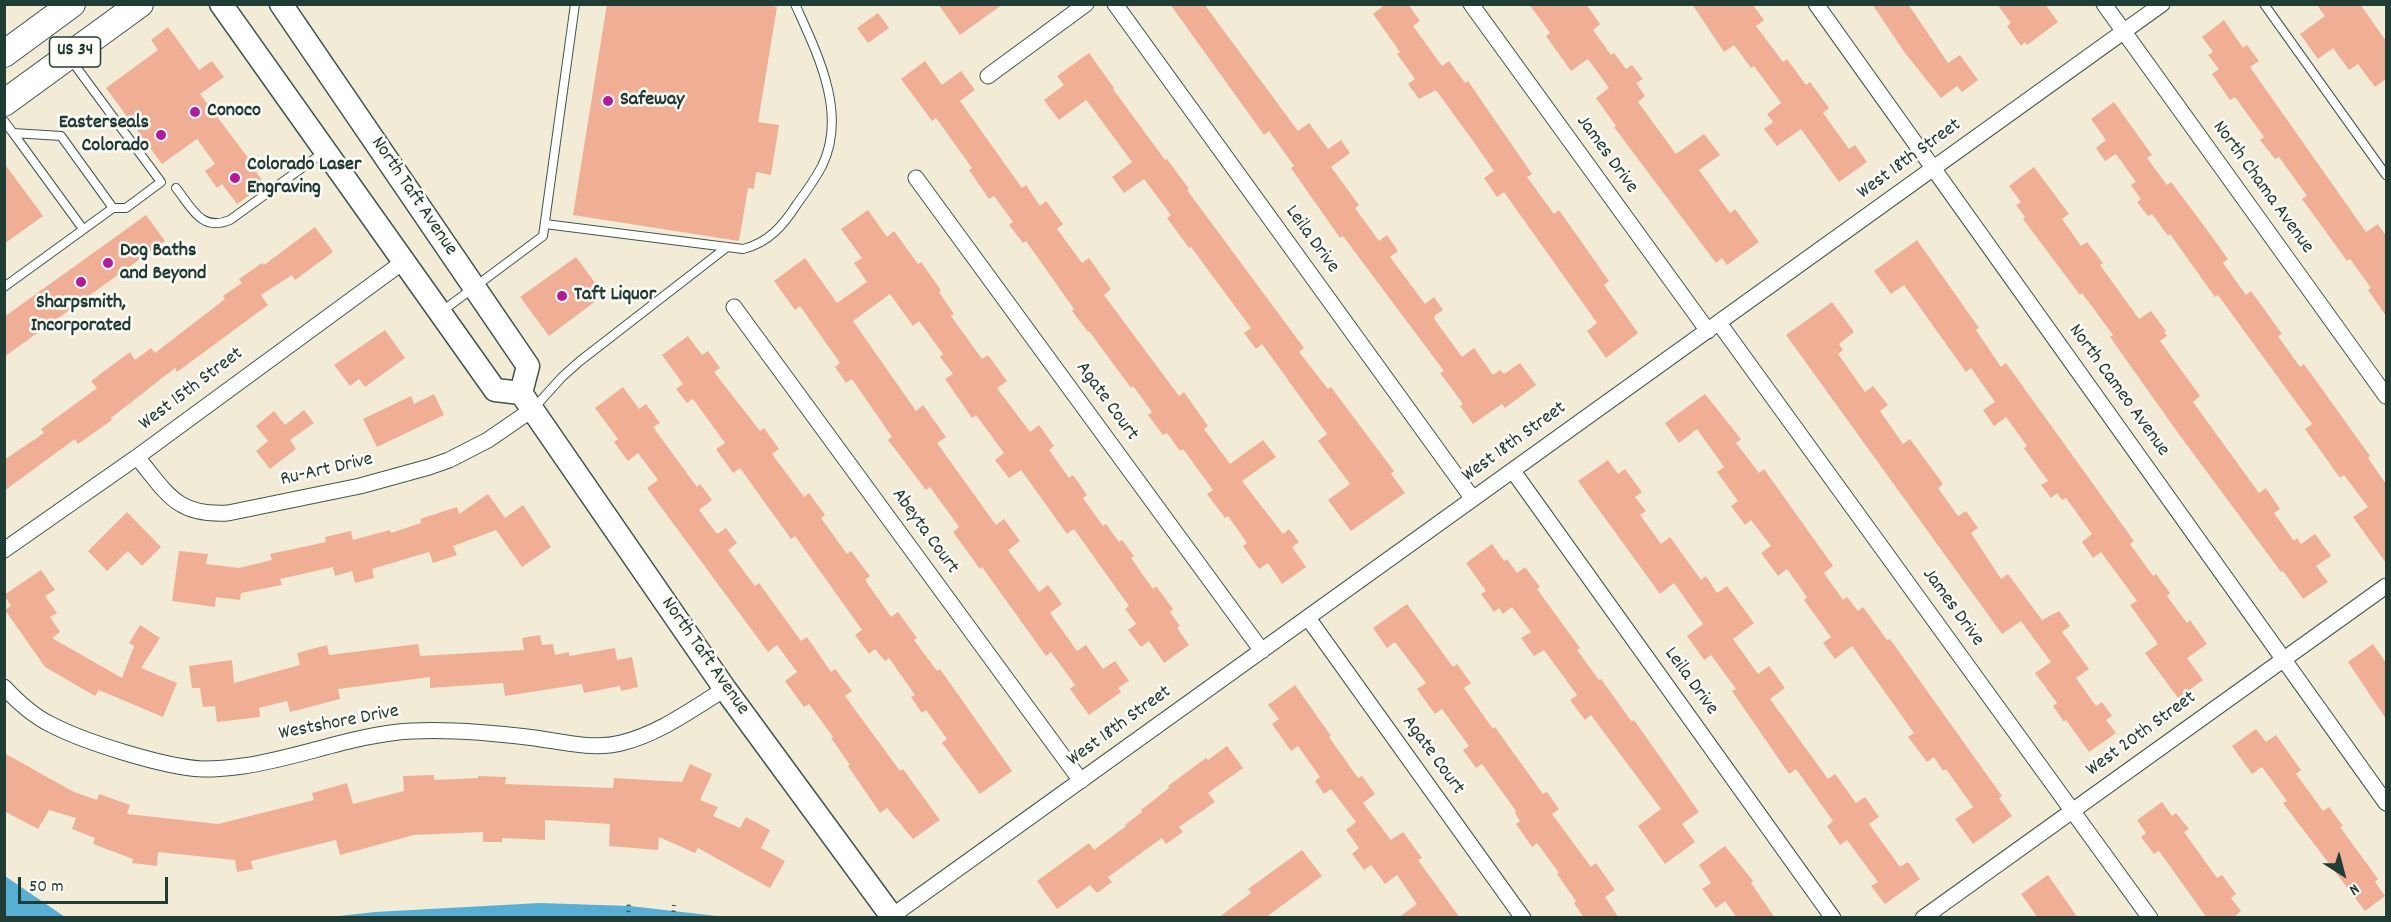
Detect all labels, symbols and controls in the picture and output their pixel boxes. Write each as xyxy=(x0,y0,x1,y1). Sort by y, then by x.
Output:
road number: US 34 xyxy=(50,37,100,67)
place label: Safeway xyxy=(620,89,684,113)
marker: Safeway xyxy=(601,94,615,108)
place label: Conoco xyxy=(207,100,261,124)
marker: Conoco xyxy=(188,105,202,119)
street label: James Drive xyxy=(1570,111,1642,199)
place label: Easterseals Colorado xyxy=(59,112,149,159)
street label: West 18th Street xyxy=(1853,114,1967,206)
street label: North Chama Avenue xyxy=(2206,117,2318,259)
marker: Easterseals Colorado xyxy=(154,128,168,142)
street label: North Taft Avenue xyxy=(364,133,462,261)
place label: Colorado Laser Engraving xyxy=(247,154,361,201)
marker: Colorado Laser Engraving xyxy=(228,171,242,185)
street label: Leila Drive xyxy=(1278,201,1344,279)
place label: Dog Baths and Beyond xyxy=(120,240,206,287)
marker: Dog Baths and Beyond xyxy=(101,256,115,270)
marker: Sharpsmith, Incorporated xyxy=(74,275,88,289)
place label: Taft Liquor xyxy=(574,284,656,308)
marker: Taft Liquor xyxy=(555,289,569,303)
place label: Sharpsmith, Incorporated xyxy=(31,292,131,339)
street label: North Cameo Avenue xyxy=(2062,320,2174,462)
street label: West 15th Street xyxy=(135,343,249,437)
street label: Agate Court xyxy=(1069,358,1143,446)
street label: West 18th Street xyxy=(1458,397,1572,489)
street label: Ru-Art Drive xyxy=(278,449,376,493)
street label: Abeyta Court xyxy=(885,484,963,580)
street label: James Drive xyxy=(1916,564,1988,652)
street label: North Taft Avenue xyxy=(654,593,754,721)
street label: Leila Drive xyxy=(1657,643,1723,721)
street label: West 18th Street xyxy=(1063,681,1177,773)
street label: West 20th Street xyxy=(2082,687,2202,783)
street label: Westshore Drive xyxy=(277,701,401,747)
street label: Agate Court xyxy=(1395,712,1469,800)
north arrow xyxy=(2313,844,2373,904)
scale bar xyxy=(21,865,171,903)
text: 50 m xyxy=(29,875,64,900)
text: N xyxy=(2344,877,2364,901)

